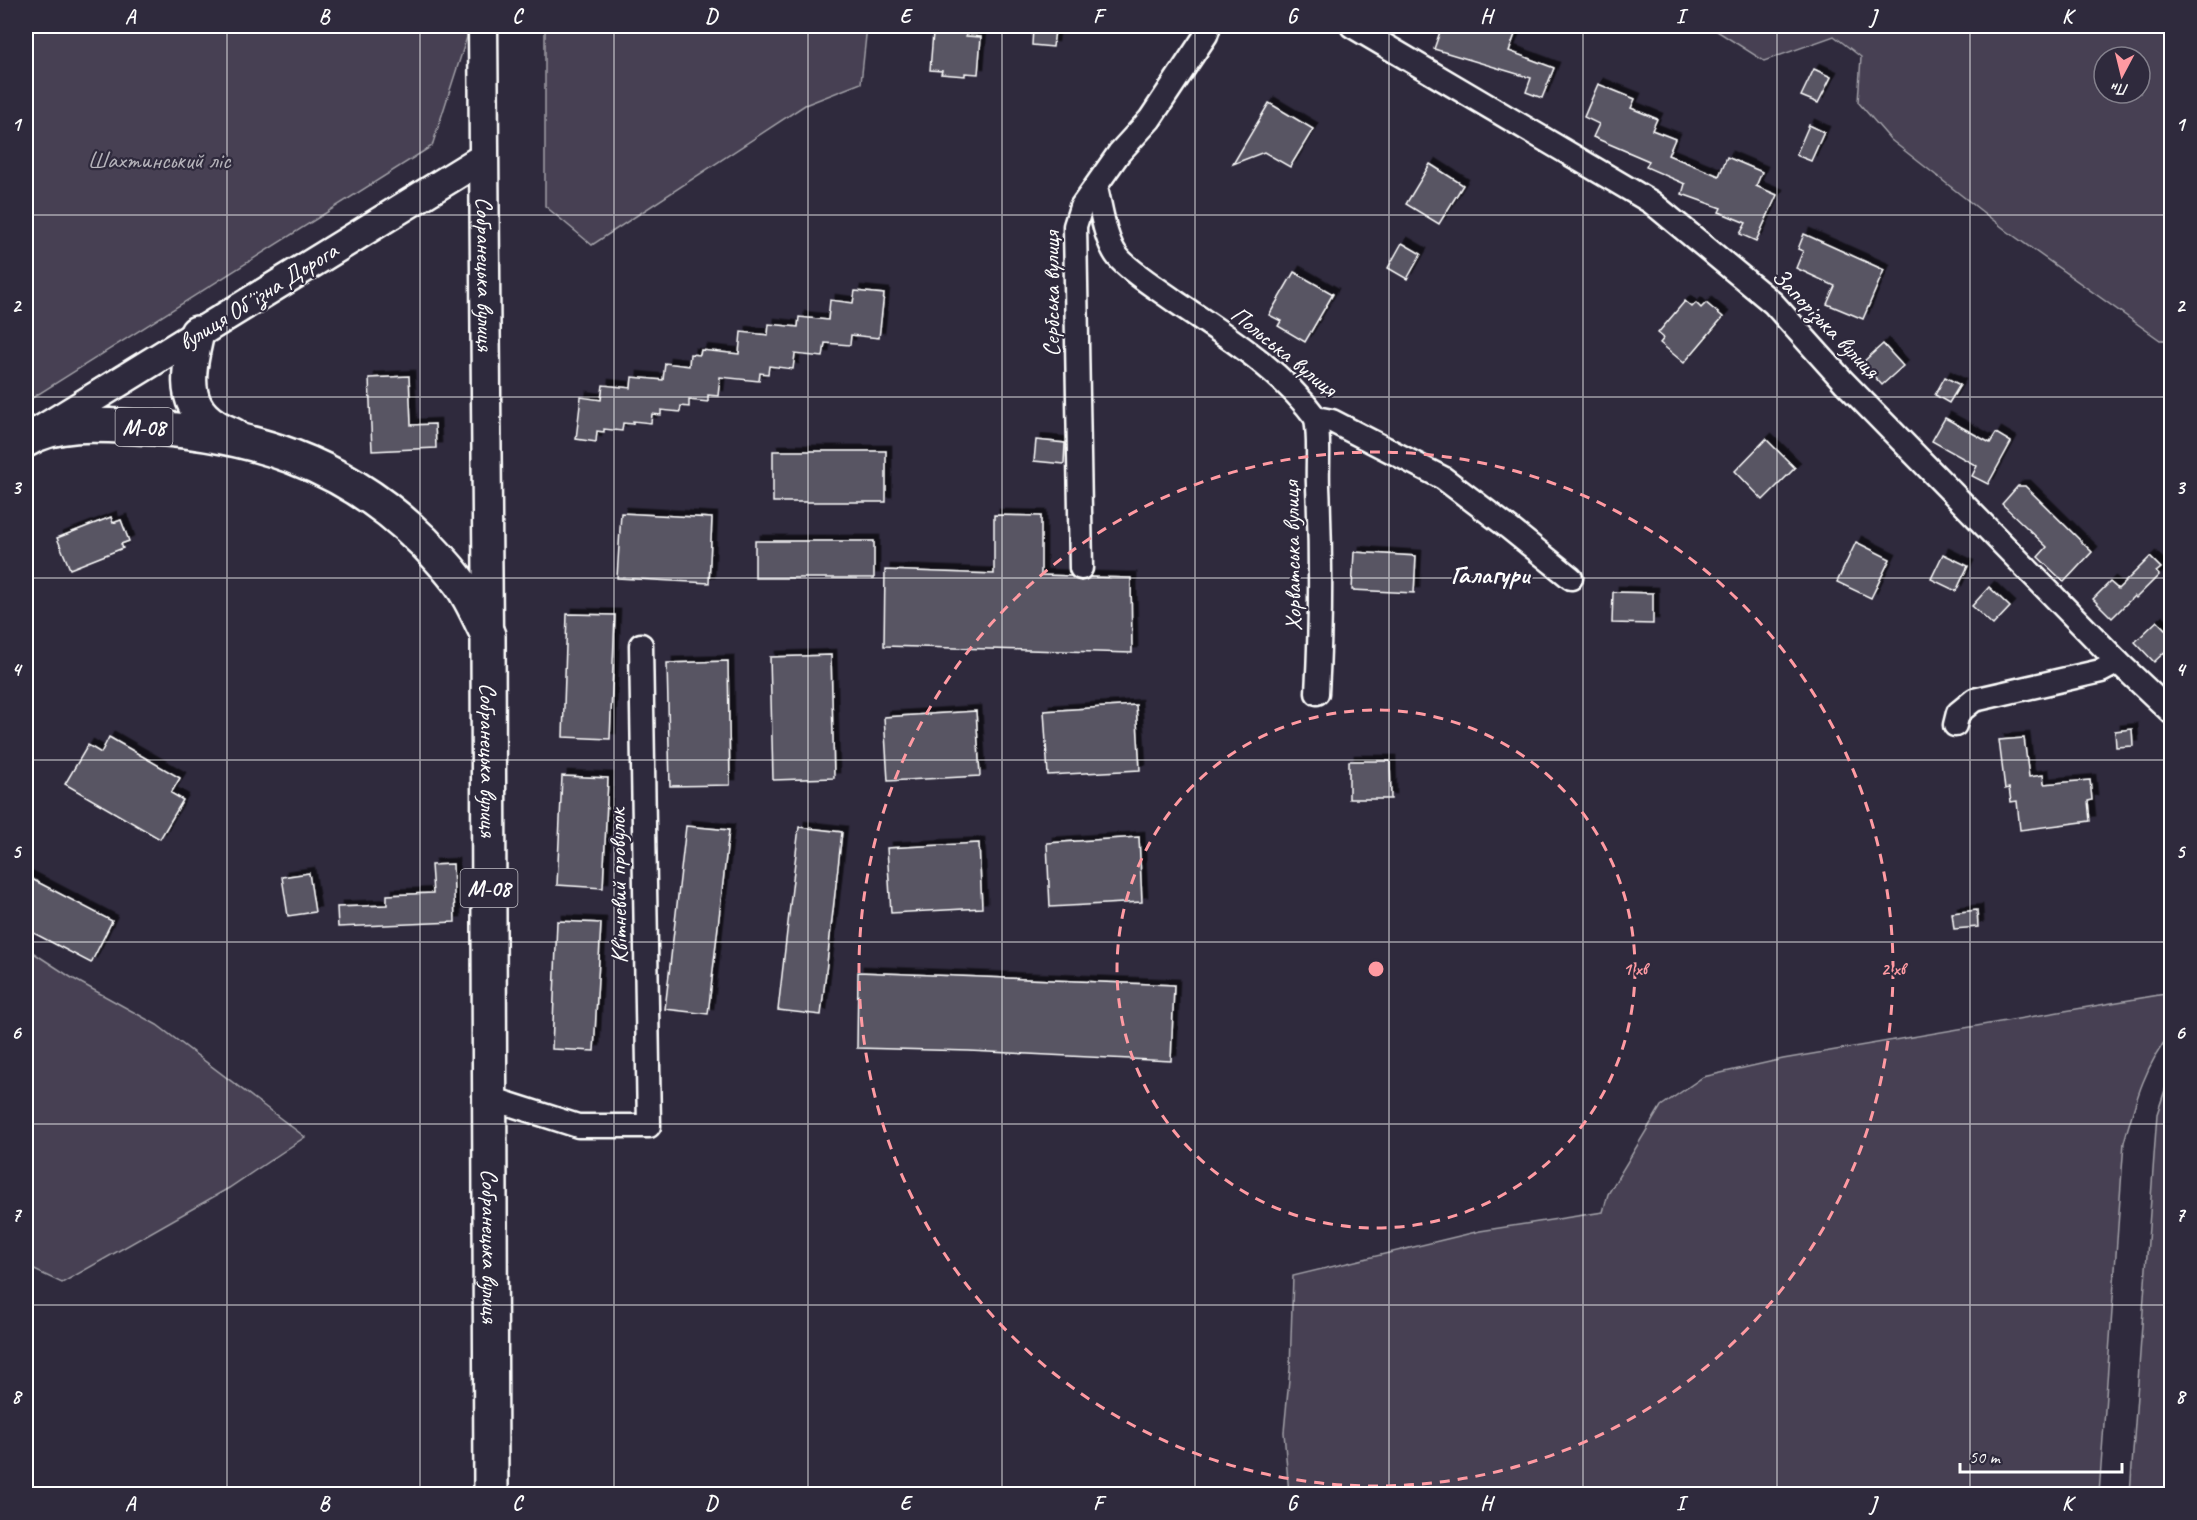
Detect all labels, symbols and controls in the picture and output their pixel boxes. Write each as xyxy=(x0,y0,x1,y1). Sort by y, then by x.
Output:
text: A xyxy=(125,4,137,29)
text: B xyxy=(319,4,331,29)
text: C xyxy=(512,4,524,29)
text: D xyxy=(705,4,719,29)
text: E xyxy=(900,4,914,29)
text: F xyxy=(1093,4,1107,29)
text: G xyxy=(1287,4,1300,29)
text: H xyxy=(1480,4,1495,29)
text: I xyxy=(1676,4,1689,29)
text: J xyxy=(1868,4,1880,29)
text: K xyxy=(2062,4,2076,29)
north arrow xyxy=(2092,45,2152,105)
text: Пн xyxy=(2110,78,2130,100)
text: 1 xyxy=(12,112,23,137)
text: 1 xyxy=(2176,112,2187,137)
park label: Шахтинський ліс xyxy=(88,145,232,175)
street label: Собранецька вулиця xyxy=(469,197,501,353)
street label: Сербська вулиця xyxy=(1036,230,1066,357)
street label: вулиця Обʼїзна Дорога xyxy=(173,234,345,358)
street label: Запорізька вулиця xyxy=(1765,261,1887,386)
text: 2 xyxy=(12,293,23,318)
text: 2 xyxy=(2176,293,2187,318)
street label: Польська вулиця xyxy=(1225,299,1344,404)
road number: М-08 xyxy=(116,408,172,446)
text: 3 xyxy=(12,475,23,500)
text: 3 xyxy=(2176,475,2187,500)
street label: Хорватська вулиця xyxy=(1276,479,1308,631)
district label: Галагури xyxy=(1451,558,1532,591)
text: 4 xyxy=(12,657,24,682)
text: 4 xyxy=(2176,657,2188,682)
street label: Собранецька вулиця xyxy=(473,683,504,838)
street label: Квітневий провулок xyxy=(602,806,634,964)
text: 5 xyxy=(12,839,23,864)
text: 5 xyxy=(2176,839,2187,864)
road number: М-08 xyxy=(460,869,518,907)
text: 1 хв xyxy=(1623,958,1650,980)
text: 2 хв xyxy=(1881,958,1908,980)
centre of rings xyxy=(1366,959,1386,979)
text: 6 xyxy=(11,1020,22,1045)
text: 6 xyxy=(2175,1020,2186,1045)
street label: Собранецька вулиця xyxy=(475,1169,505,1324)
text: 7 xyxy=(12,1202,23,1227)
text: 7 xyxy=(2176,1202,2187,1227)
text: 8 xyxy=(12,1384,24,1409)
text: 8 xyxy=(2176,1384,2188,1409)
scale bar xyxy=(1960,1436,2122,1474)
text: 50 m xyxy=(1969,1446,2002,1468)
text: A xyxy=(125,1491,137,1516)
text: B xyxy=(319,1491,331,1516)
text: C xyxy=(512,1491,524,1516)
text: D xyxy=(705,1491,719,1516)
text: E xyxy=(900,1491,914,1516)
text: F xyxy=(1093,1491,1107,1516)
text: G xyxy=(1287,1491,1300,1516)
text: H xyxy=(1480,1491,1495,1516)
text: I xyxy=(1676,1491,1689,1516)
text: J xyxy=(1868,1491,1880,1516)
text: K xyxy=(2062,1491,2076,1516)

